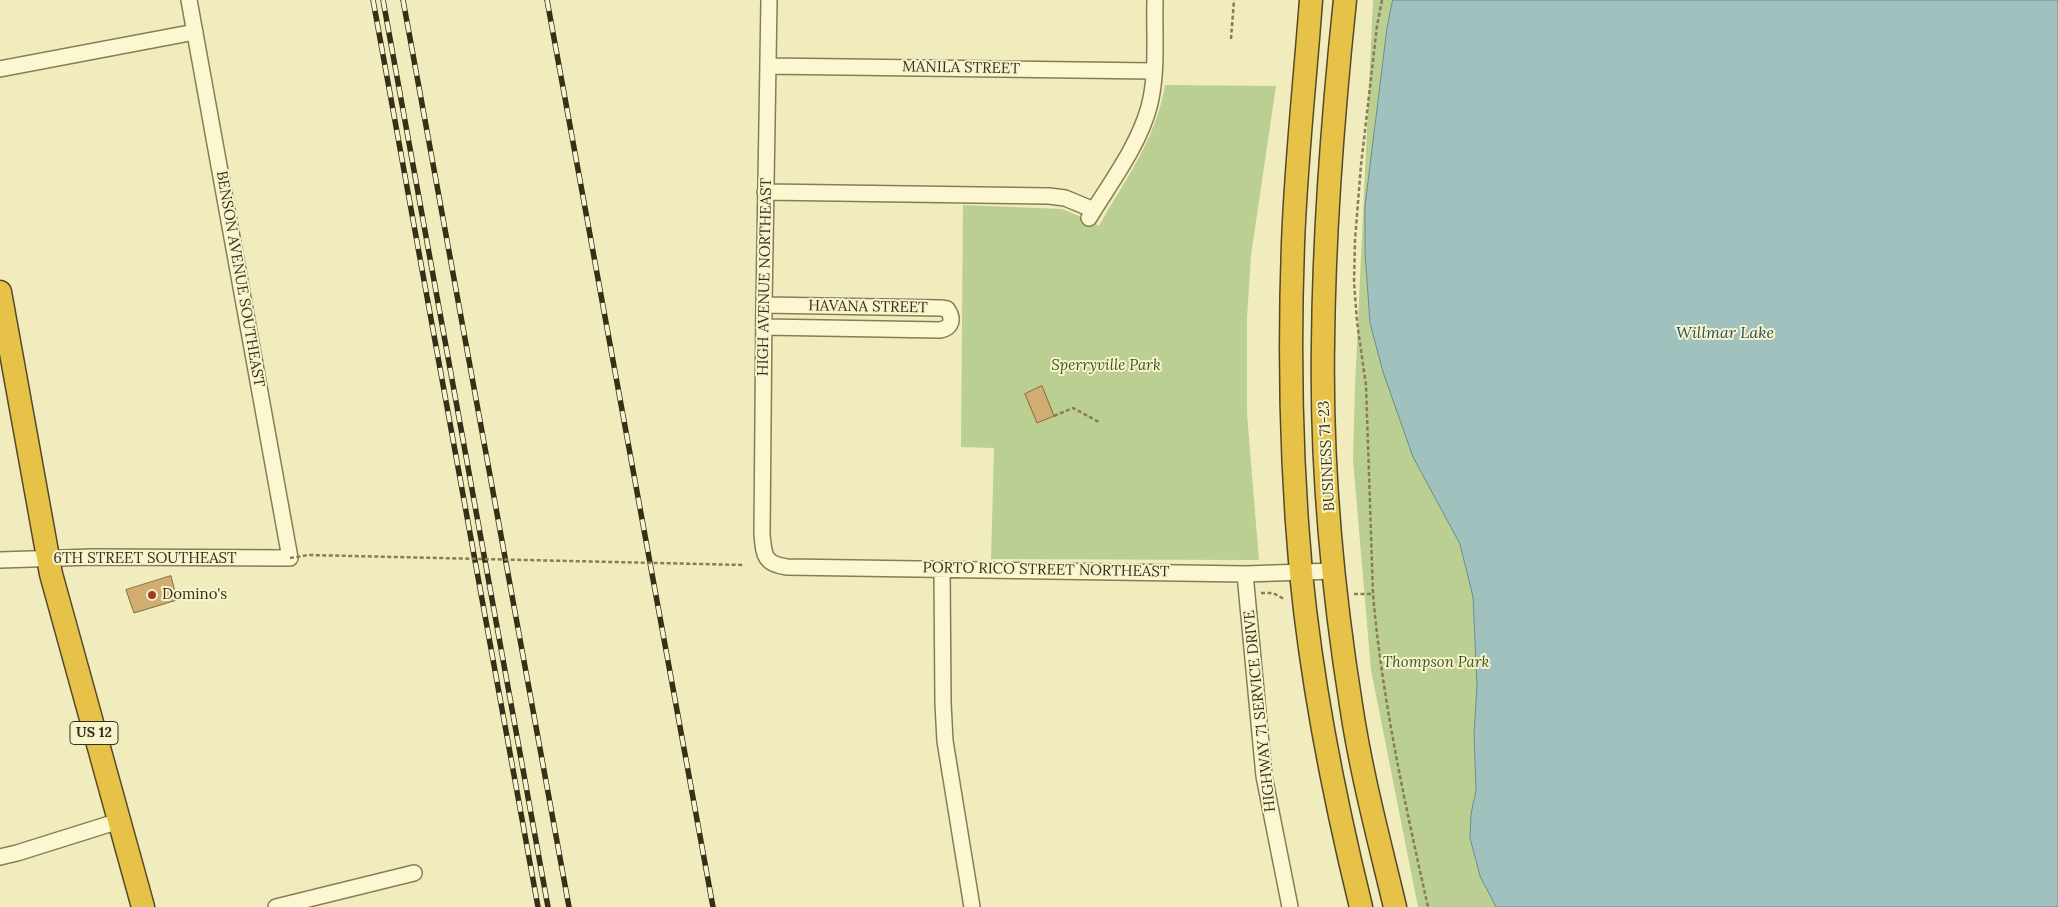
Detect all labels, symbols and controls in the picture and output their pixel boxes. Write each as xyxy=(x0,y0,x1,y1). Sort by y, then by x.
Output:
street label: MANILA STREET xyxy=(902,58,1020,78)
street label: BENSON AVENUE SOUTHEAST xyxy=(212,169,268,389)
street label: HIGH AVENUE NORTHEAST xyxy=(754,178,776,376)
street label: HAVANA STREET xyxy=(808,297,928,317)
water label: Willmar Lake xyxy=(1676,323,1774,343)
park label: Sperryville Park xyxy=(1051,357,1161,375)
street label: BUSINESS 71-23 xyxy=(1315,400,1339,512)
street label: 6TH STREET SOUTHEAST xyxy=(53,550,237,568)
street label: PORTO RICO STREET NORTHEAST xyxy=(922,559,1170,581)
place label: Domino's xyxy=(162,586,227,604)
marker: Domino's xyxy=(146,589,158,601)
street label: HIGHWAY 71 SERVICE DRIVE xyxy=(1240,609,1280,813)
park label: Thompson Park xyxy=(1383,654,1489,672)
road number: US 12 xyxy=(70,721,118,744)

